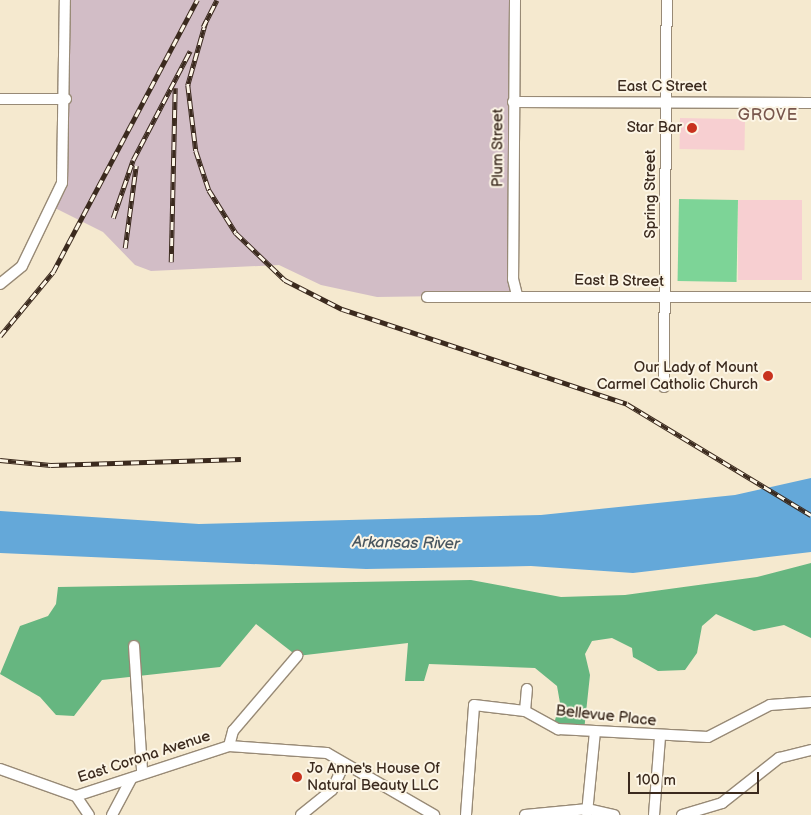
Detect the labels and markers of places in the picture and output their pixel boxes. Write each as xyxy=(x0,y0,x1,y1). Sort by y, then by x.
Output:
place label: Star Bar xyxy=(627,119,682,137)
marker: Star Bar xyxy=(686,122,698,134)
place label: Our Lady of Mount Carmel Catholic Church xyxy=(597,358,758,393)
marker: Our Lady of Mount Carmel Catholic Church xyxy=(762,370,774,382)
place label: Jo Anne's House Of Natural Beauty LLC xyxy=(307,759,440,794)
marker: Jo Anne's House Of Natural Beauty LLC xyxy=(291,771,303,783)

